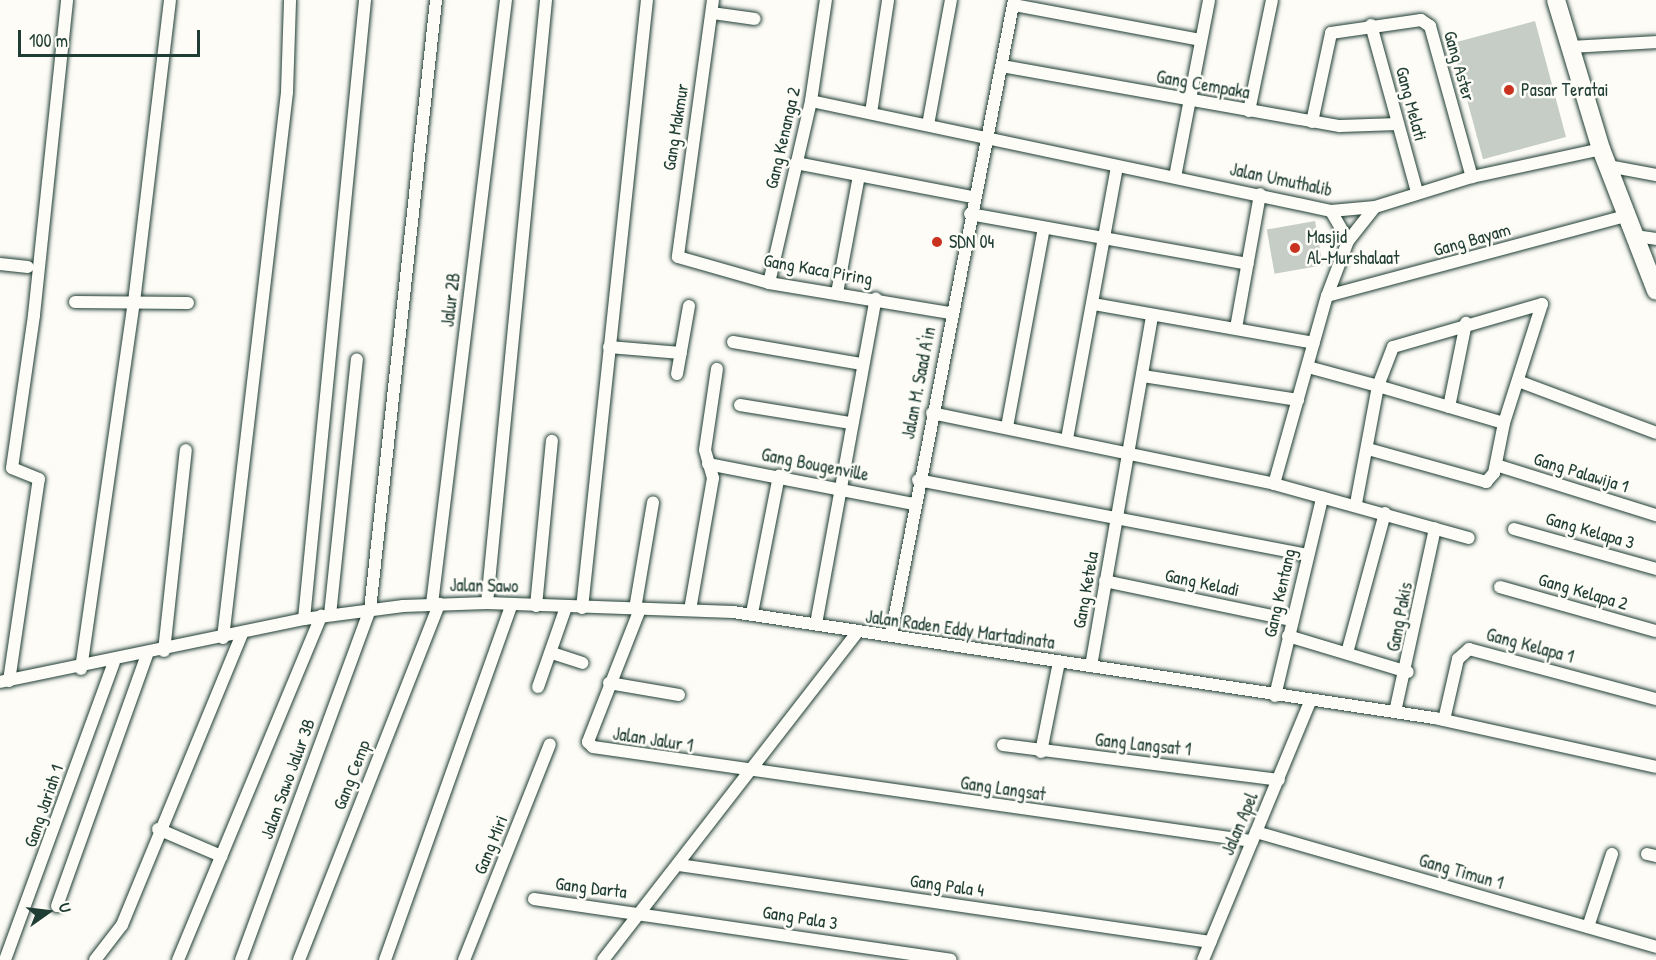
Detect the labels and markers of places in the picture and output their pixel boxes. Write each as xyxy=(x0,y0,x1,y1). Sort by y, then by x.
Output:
place label: Pasar Teratai xyxy=(1521,79,1609,101)
marker: Pasar Teratai xyxy=(1502,83,1516,97)
place label: Masjid Al-Murshalaat xyxy=(1307,227,1399,270)
place label: SDN 04 xyxy=(949,231,994,253)
marker: SDN 04 xyxy=(930,235,944,249)
marker: Masjid Al-Murshalaat xyxy=(1288,241,1302,255)

